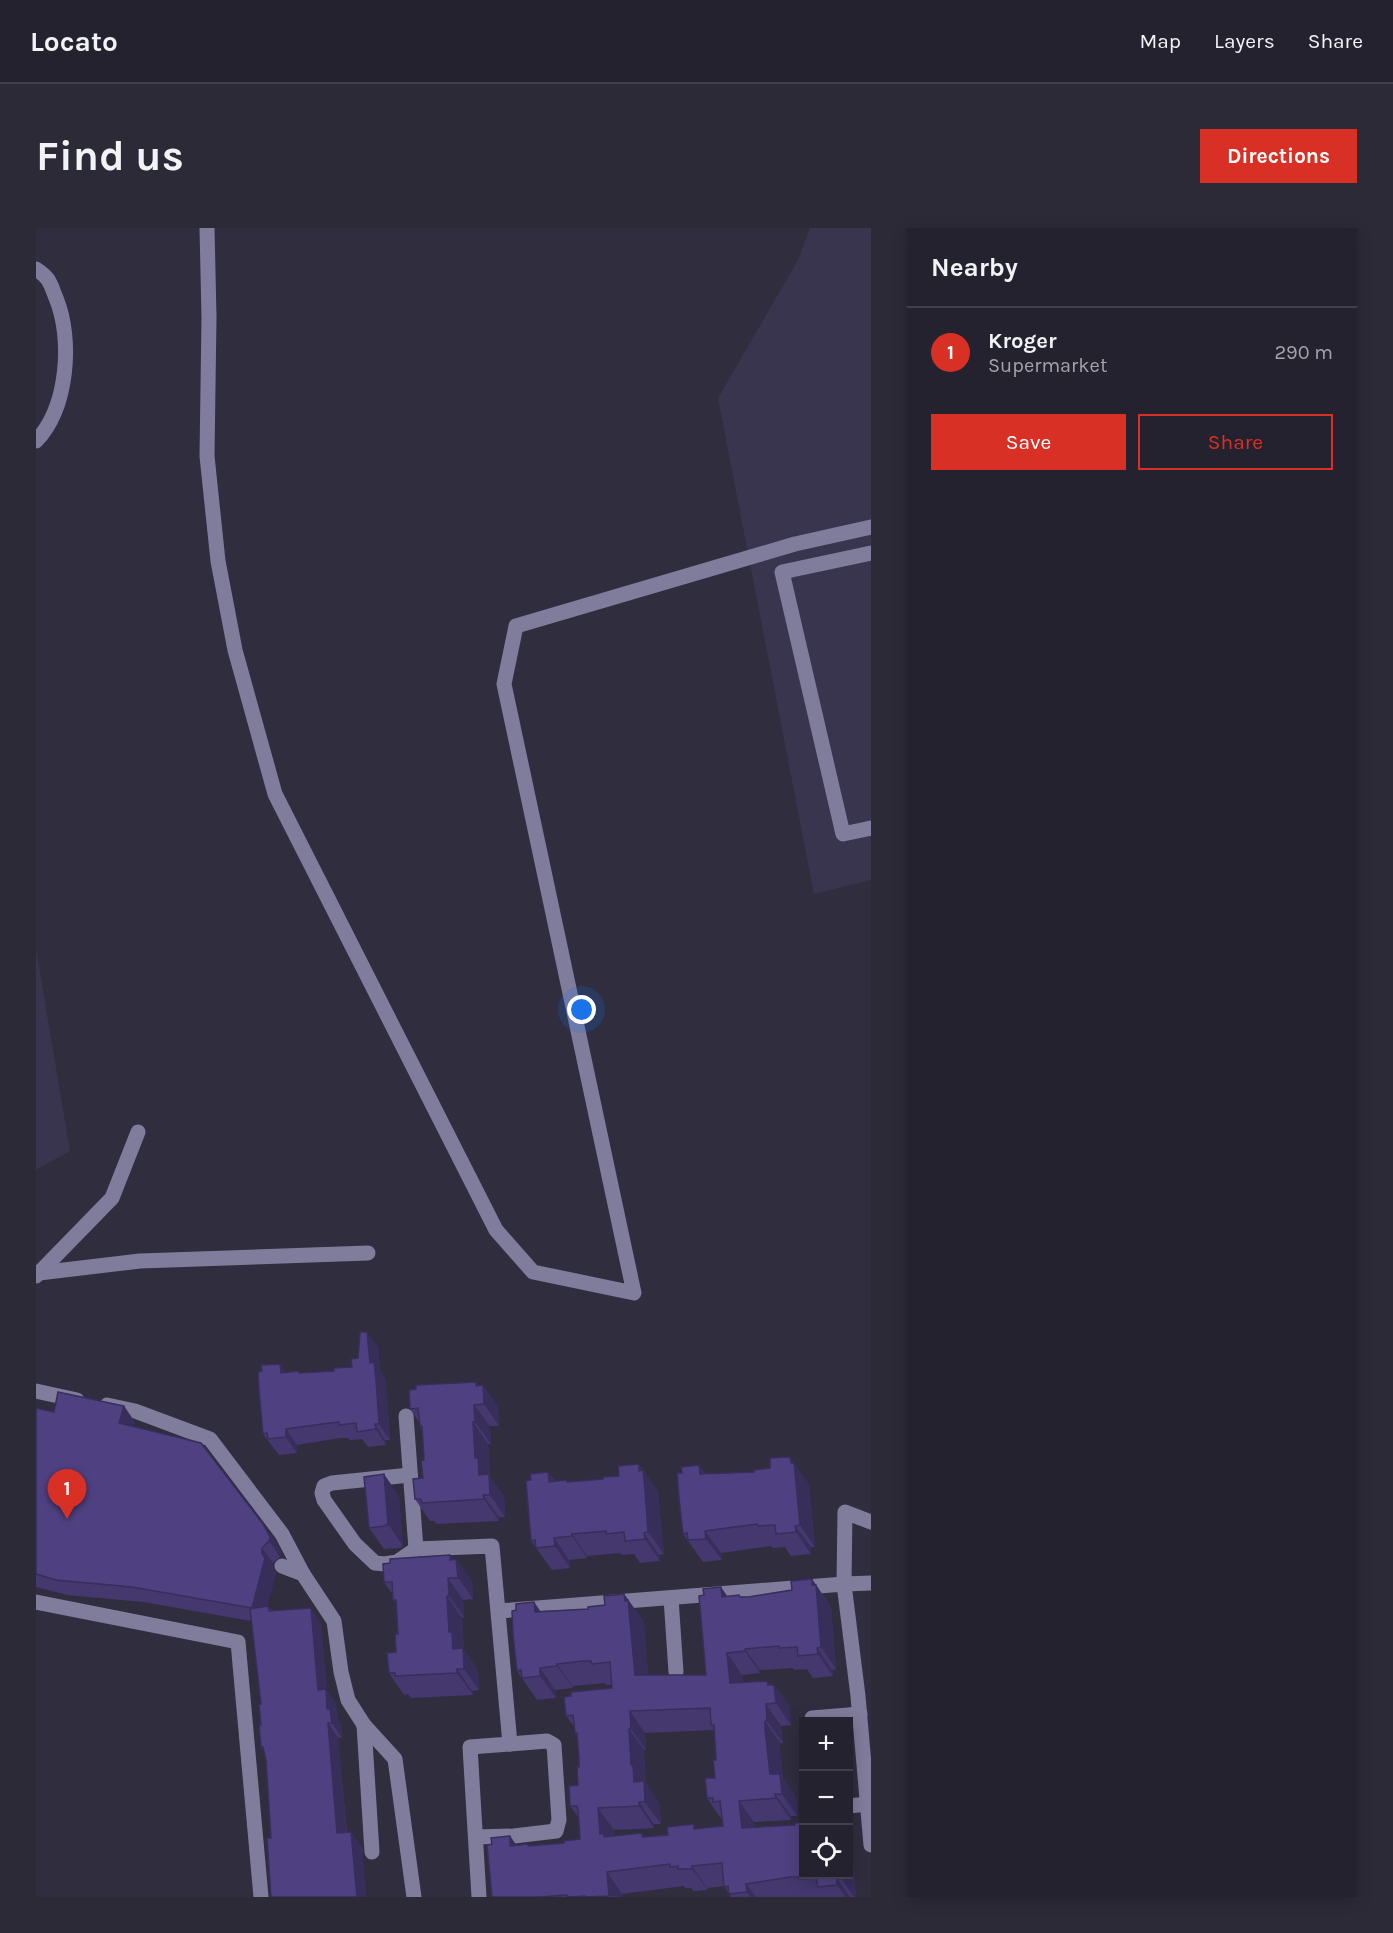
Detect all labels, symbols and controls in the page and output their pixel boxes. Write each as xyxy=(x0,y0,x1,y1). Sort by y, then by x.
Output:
text: Locato xyxy=(30,25,118,58)
text: Map xyxy=(1139,29,1181,53)
text: Layers xyxy=(1214,29,1275,53)
text: Share xyxy=(1308,29,1363,53)
button: Directions xyxy=(1200,129,1357,183)
text: Find us xyxy=(36,131,184,181)
text: Nearby xyxy=(931,252,1018,283)
text: Kroger xyxy=(988,328,1057,354)
text: 1 xyxy=(947,341,954,364)
text: 290 m xyxy=(1274,341,1333,364)
text: Supermarket xyxy=(988,354,1107,377)
button: Save xyxy=(931,414,1126,470)
button: Share xyxy=(1138,414,1333,470)
your location xyxy=(567,995,596,1024)
pin: 1 xyxy=(48,1470,87,1519)
map controls xyxy=(799,1717,853,1879)
button: + xyxy=(799,1717,853,1771)
button: − xyxy=(799,1771,853,1825)
button: locate xyxy=(799,1825,853,1879)

